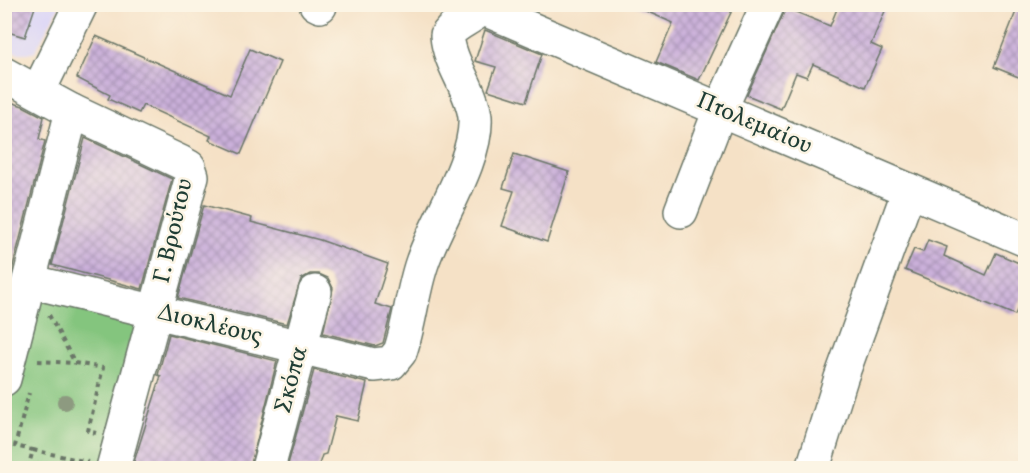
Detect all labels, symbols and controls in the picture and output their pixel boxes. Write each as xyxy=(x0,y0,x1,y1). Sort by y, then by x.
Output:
street label: Πτολεμαίου xyxy=(691,84,817,164)
street label: Γ. Βρούτου xyxy=(145,175,203,287)
street label: Διοκλέους xyxy=(154,296,266,354)
street label: Σκόπα xyxy=(267,343,317,417)

